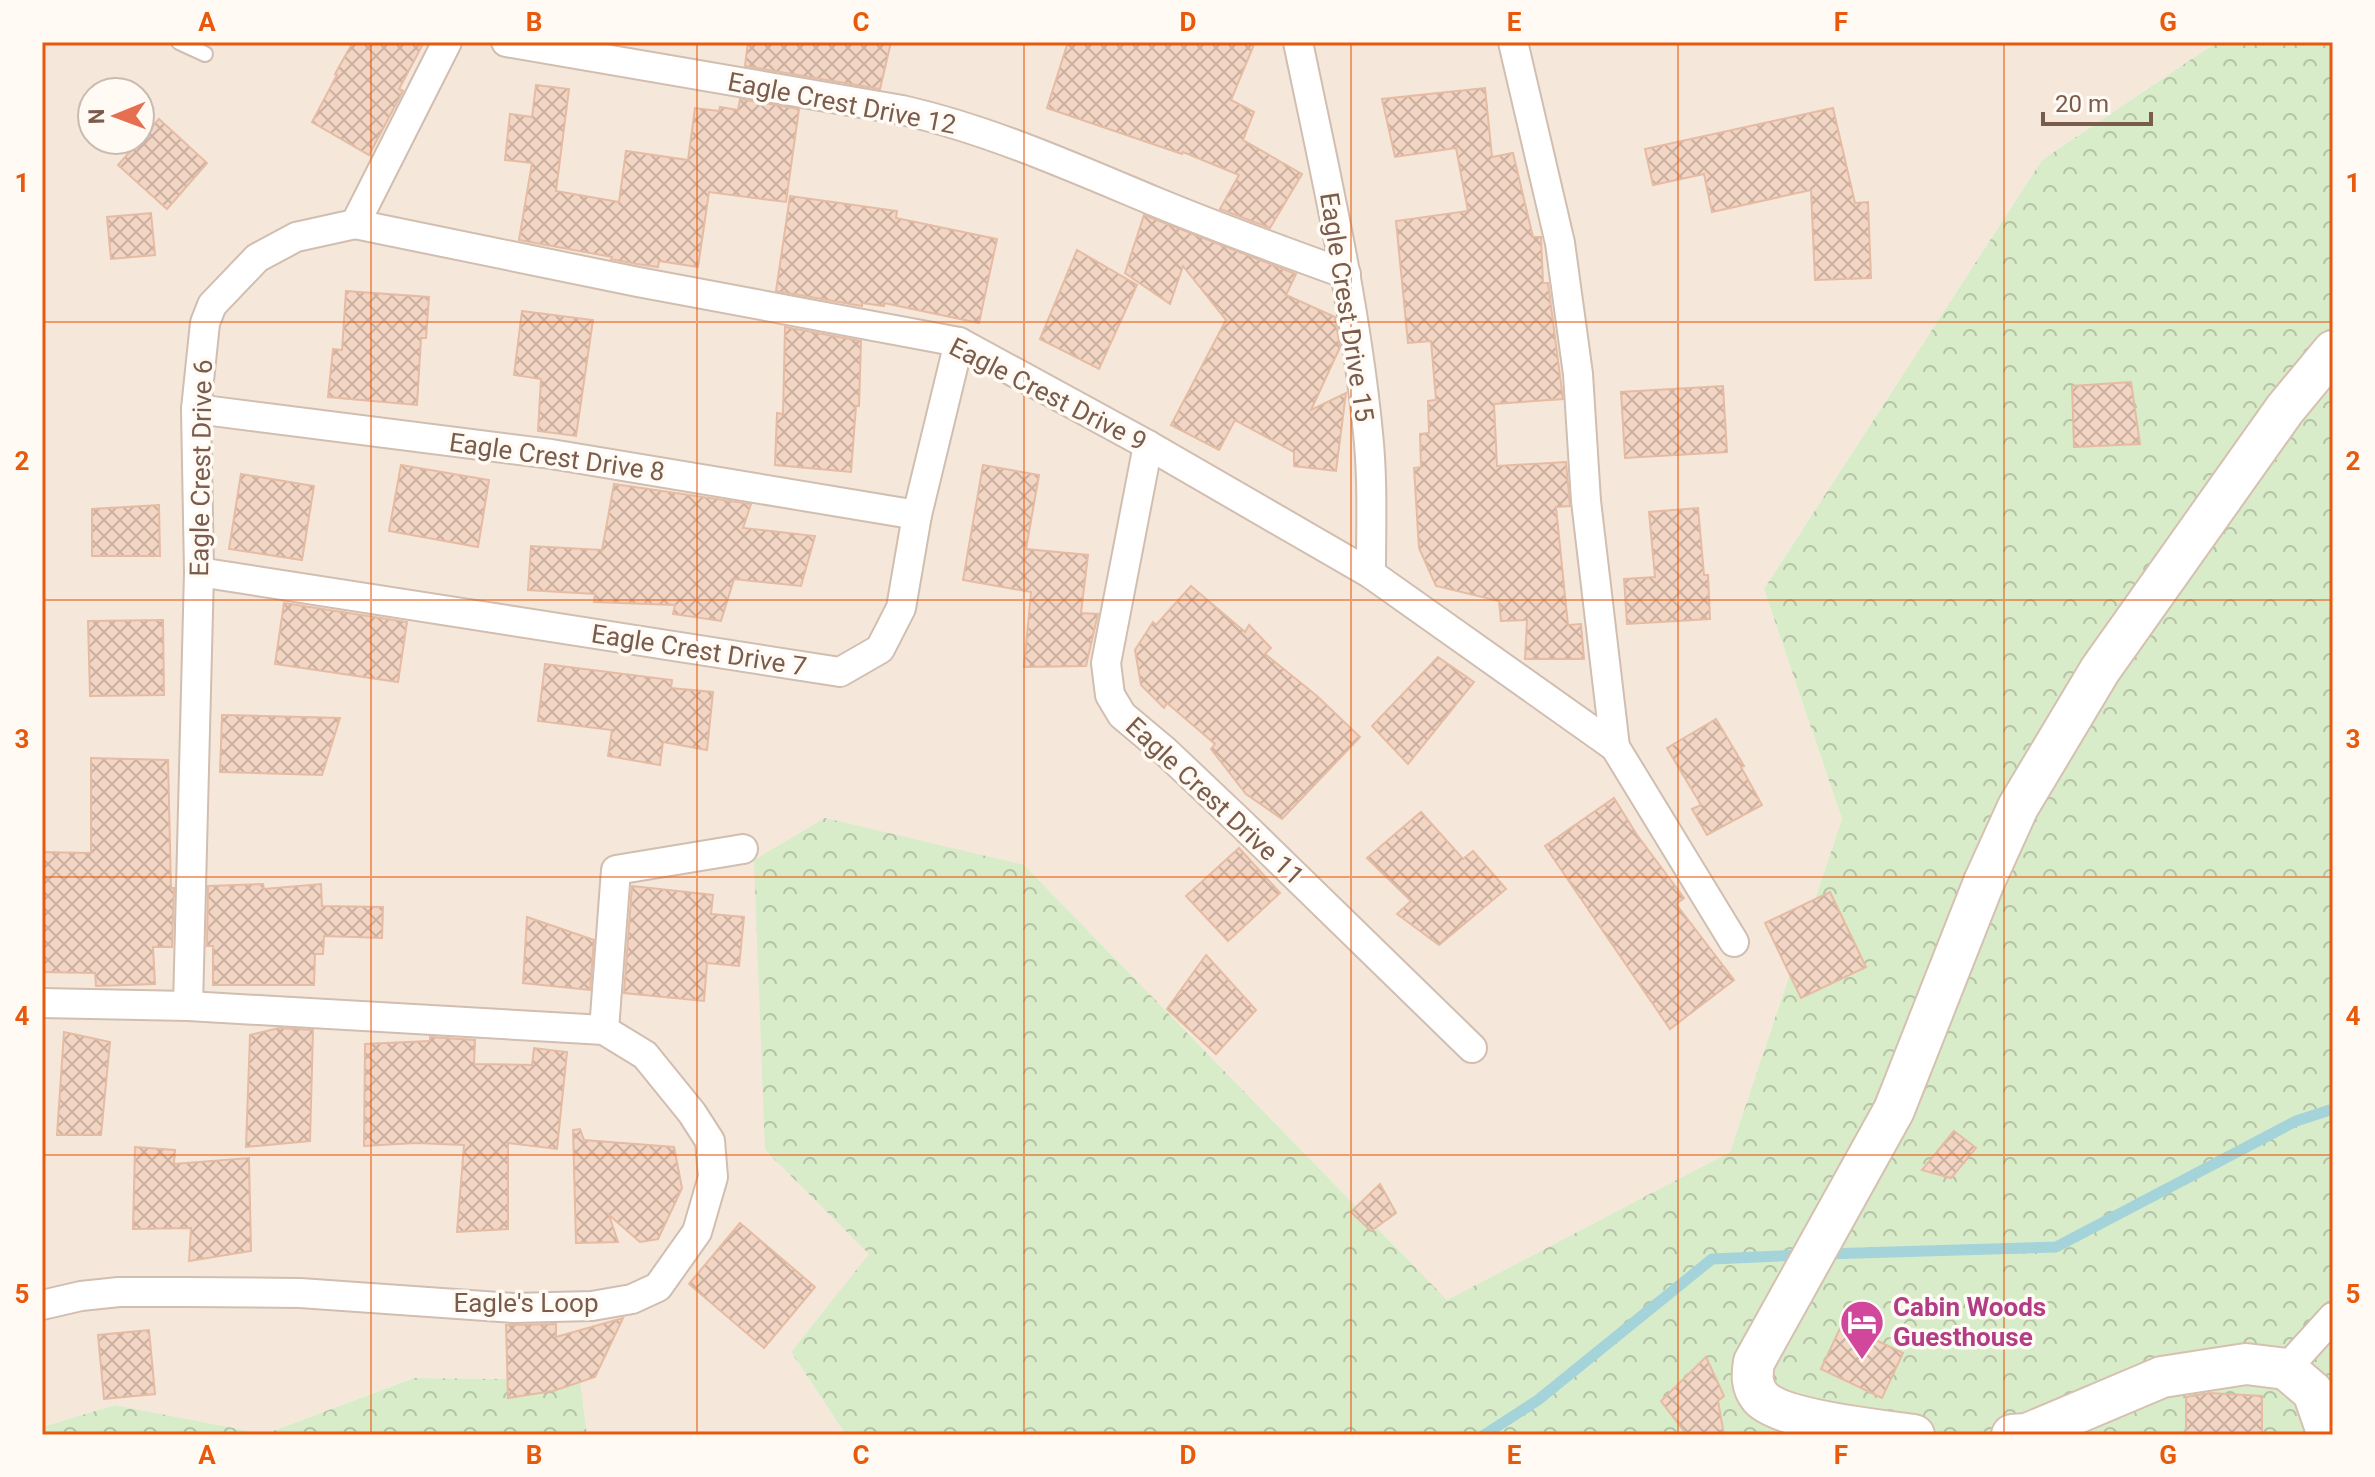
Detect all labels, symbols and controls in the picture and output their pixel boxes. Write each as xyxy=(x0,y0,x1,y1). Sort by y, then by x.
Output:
text: A xyxy=(198,7,216,37)
text: B xyxy=(526,7,542,37)
text: C xyxy=(852,7,870,37)
text: D xyxy=(1180,7,1196,37)
text: E xyxy=(1507,7,1522,37)
text: F xyxy=(1834,7,1848,37)
text: G xyxy=(2159,7,2177,37)
street label: Eagle Crest Drive 12 xyxy=(725,66,959,140)
north arrow xyxy=(76,76,156,156)
scale bar xyxy=(2043,76,2151,126)
text: 20 m xyxy=(2055,90,2109,118)
text: N xyxy=(84,108,109,124)
text: 1 xyxy=(15,168,29,198)
text: 1 xyxy=(2346,168,2360,198)
street label: Eagle Crest Drive 15 xyxy=(1314,190,1380,424)
street label: Eagle Crest Drive 9 xyxy=(944,331,1152,457)
street label: Eagle Crest Drive 6 xyxy=(184,359,218,577)
street label: Eagle Crest Drive 8 xyxy=(447,427,667,487)
text: 2 xyxy=(15,446,29,476)
text: 2 xyxy=(2346,446,2360,476)
street label: Eagle Crest Drive 7 xyxy=(589,618,809,682)
street label: Eagle Crest Drive 11 xyxy=(1120,711,1310,891)
text: 3 xyxy=(15,724,29,754)
text: 3 xyxy=(2346,724,2360,754)
text: 4 xyxy=(15,1001,30,1031)
text: 4 xyxy=(2346,1001,2361,1031)
text: 5 xyxy=(15,1279,29,1309)
text: 5 xyxy=(2346,1279,2360,1309)
street label: Eagle's Loop xyxy=(453,1288,599,1318)
place label: Cabin Woods Guesthouse xyxy=(1893,1292,2046,1352)
hotel icon: Cabin Woods Guesthouse xyxy=(1838,1298,1886,1361)
text: A xyxy=(198,1440,216,1470)
text: B xyxy=(526,1440,542,1470)
text: C xyxy=(852,1440,870,1470)
text: D xyxy=(1180,1440,1196,1470)
text: E xyxy=(1507,1440,1522,1470)
text: F xyxy=(1834,1440,1848,1470)
text: G xyxy=(2159,1440,2177,1470)

